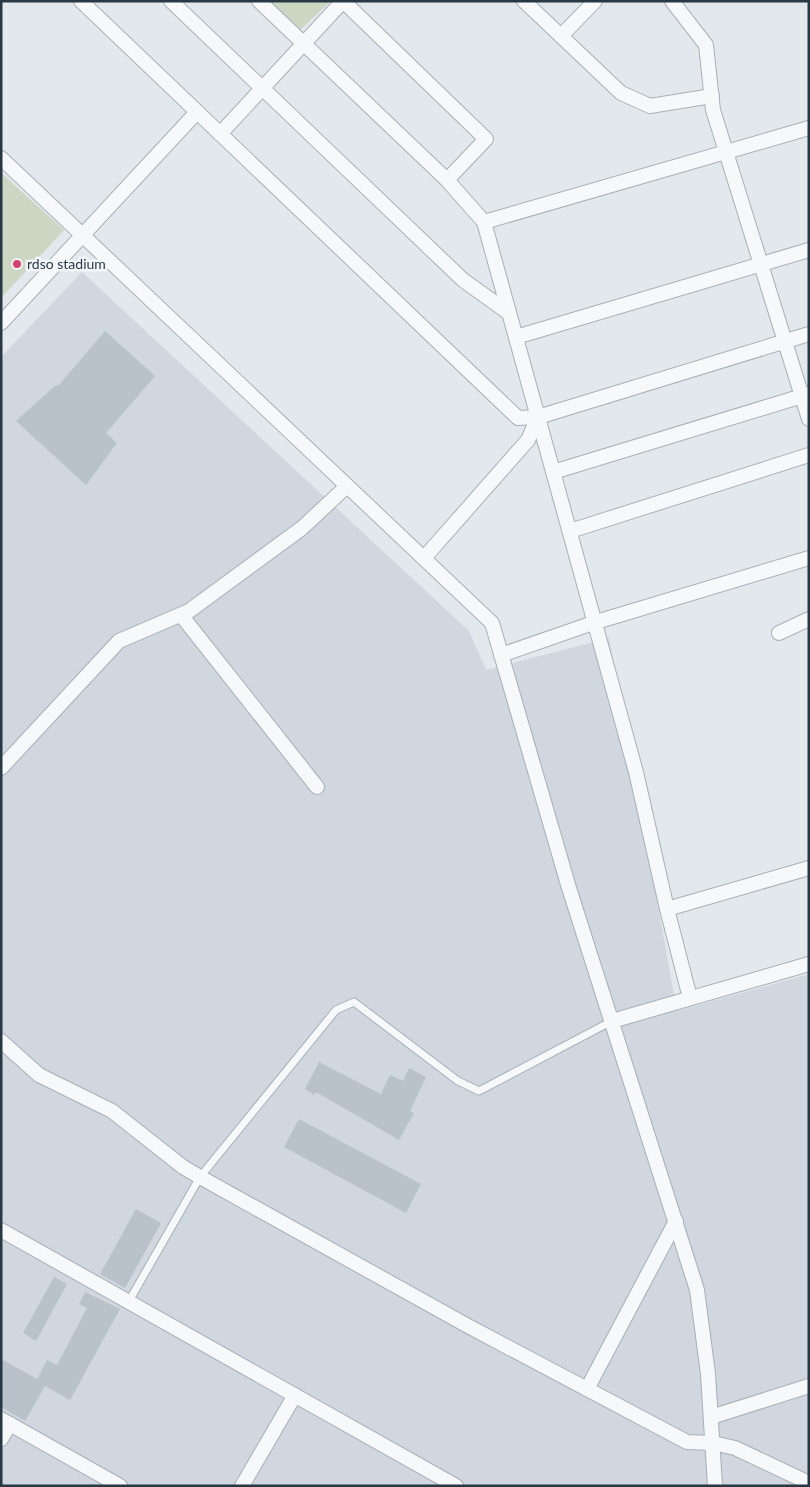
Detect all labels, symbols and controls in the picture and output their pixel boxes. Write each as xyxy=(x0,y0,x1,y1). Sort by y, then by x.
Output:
place label: rdso stadium xyxy=(27,255,106,272)
marker: rdso stadium xyxy=(11,258,23,270)

